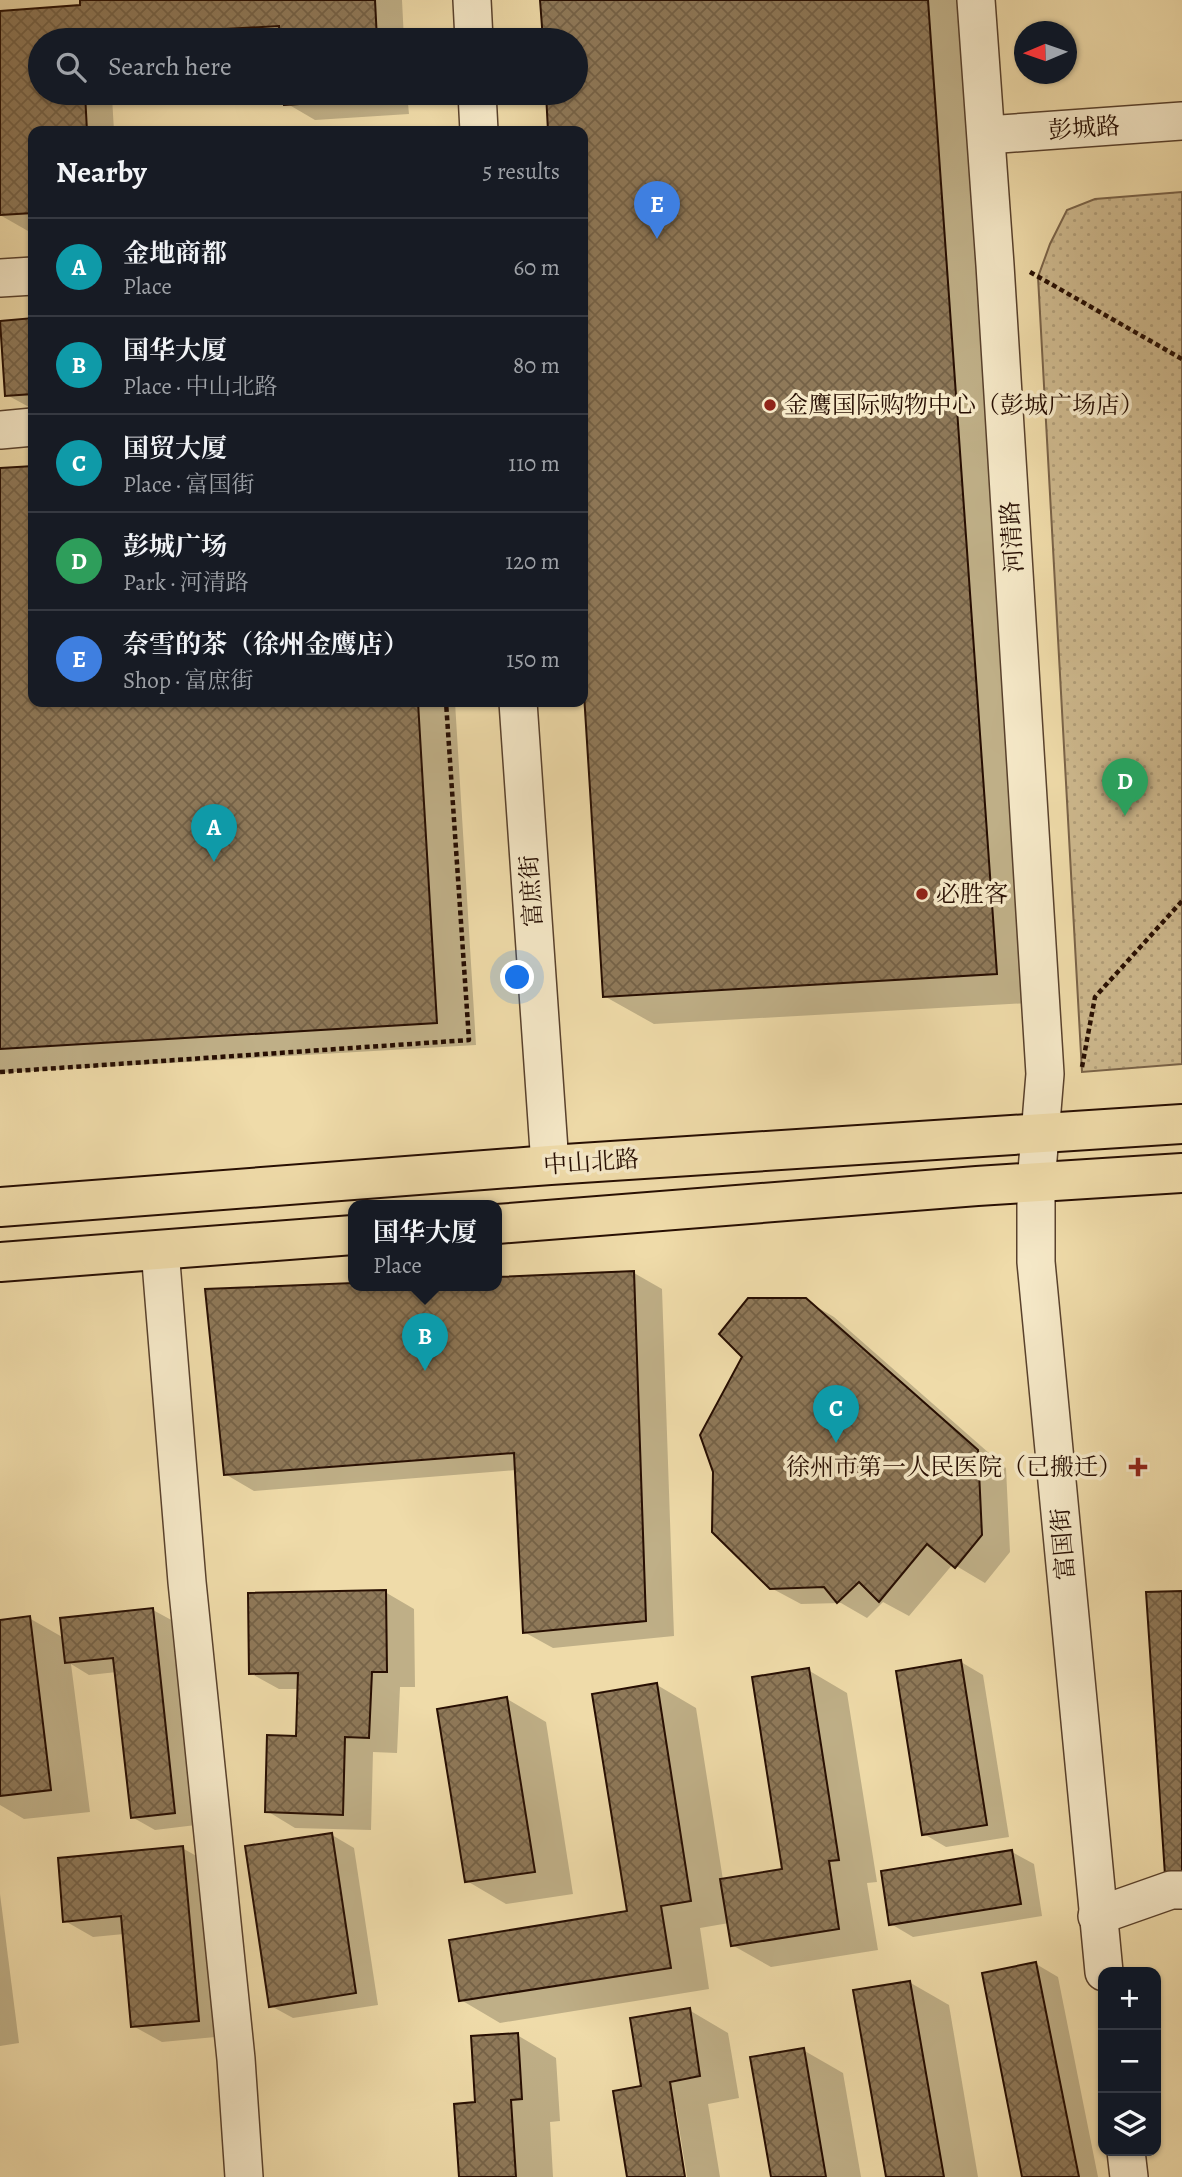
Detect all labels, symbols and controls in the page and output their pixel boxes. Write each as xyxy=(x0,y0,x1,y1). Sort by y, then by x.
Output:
north arrow xyxy=(1014,21,1077,84)
search box xyxy=(28,28,588,105)
icon: search xyxy=(52,48,90,86)
text: Search here xyxy=(108,49,232,84)
street label: 彭城路 xyxy=(1047,110,1121,146)
text: Nearby xyxy=(56,152,147,192)
text: 5 results xyxy=(483,156,560,187)
pin: E xyxy=(634,181,680,239)
text: 金地商都 xyxy=(123,236,227,271)
text: A xyxy=(72,252,86,283)
text: 60 m xyxy=(513,252,560,283)
text: Place xyxy=(123,271,172,302)
text: 国华大厦 xyxy=(123,333,227,368)
text: B xyxy=(72,350,86,381)
text: 80 m xyxy=(513,350,560,381)
text: Place · 中山北路 xyxy=(123,371,277,402)
place label: 金鹰国际购物中心（彭城广场店） xyxy=(784,389,1144,421)
marker: 金鹰国际购物中心（彭城广场店） xyxy=(762,397,778,413)
text: 国贸大厦 xyxy=(123,431,227,466)
text: C xyxy=(72,448,86,479)
text: 110 m xyxy=(508,448,560,479)
text: Place · 富国街 xyxy=(123,469,254,500)
street label: 河清路 xyxy=(994,500,1030,574)
text: 彭城广场 xyxy=(123,529,227,564)
text: D xyxy=(71,546,87,577)
text: 120 m xyxy=(505,546,560,577)
text: Park · 河清路 xyxy=(123,567,249,598)
text: 奈雪的茶（徐州金鹰店） xyxy=(123,627,409,662)
text: E xyxy=(72,644,86,675)
text: 150 m xyxy=(506,644,560,675)
text: Shop · 富庶街 xyxy=(123,665,254,696)
pin: D xyxy=(1102,758,1148,816)
pin: A xyxy=(191,804,237,862)
street label: 富庶街 xyxy=(513,854,549,928)
place label: 必胜客 xyxy=(936,878,1008,910)
marker: 必胜客 xyxy=(914,886,930,902)
your location xyxy=(500,960,534,994)
street label: 中山北路 xyxy=(542,1143,640,1181)
popup xyxy=(348,1200,502,1291)
text: 国华大厦 xyxy=(373,1215,477,1250)
text: Place xyxy=(373,1250,422,1281)
pin: B xyxy=(402,1313,448,1371)
pin: C xyxy=(813,1385,859,1443)
place label: 徐州市第一人民医院（已搬迁） xyxy=(786,1451,1122,1483)
marker: 徐州市第一人民医院（已搬迁） xyxy=(1128,1457,1148,1477)
street label: 富国街 xyxy=(1044,1507,1082,1581)
map controls xyxy=(1098,1967,1161,2156)
button: + xyxy=(1098,1967,1161,2030)
button: − xyxy=(1098,2030,1161,2093)
button: layers xyxy=(1098,2093,1161,2156)

